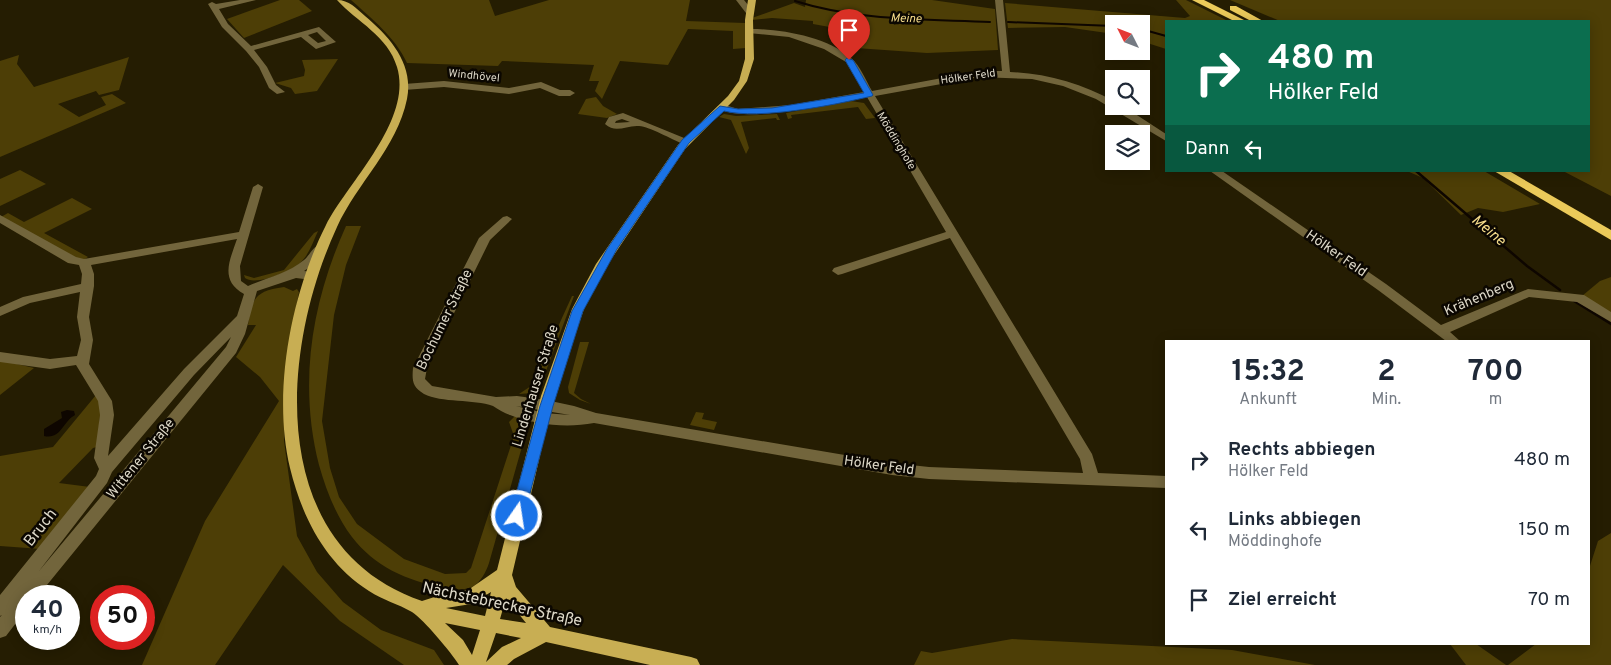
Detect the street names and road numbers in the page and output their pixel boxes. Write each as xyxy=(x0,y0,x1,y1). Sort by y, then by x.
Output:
street label: Windhövel xyxy=(448,66,500,86)
street label: Hölker Feld xyxy=(940,66,996,88)
street label: Möddinghofe xyxy=(873,110,919,172)
street label: Hölker Feld xyxy=(1302,227,1370,281)
street label: Bochumer Straße xyxy=(413,267,477,373)
street label: Krähenberg xyxy=(1442,276,1516,320)
street label: Linderhauser Straße xyxy=(509,323,563,449)
street label: Wittener Straße xyxy=(103,415,179,503)
street label: Hölker Feld xyxy=(843,453,915,479)
street label: Bruch xyxy=(20,505,62,551)
street label: Nächstebrecker Straße xyxy=(420,578,584,632)

